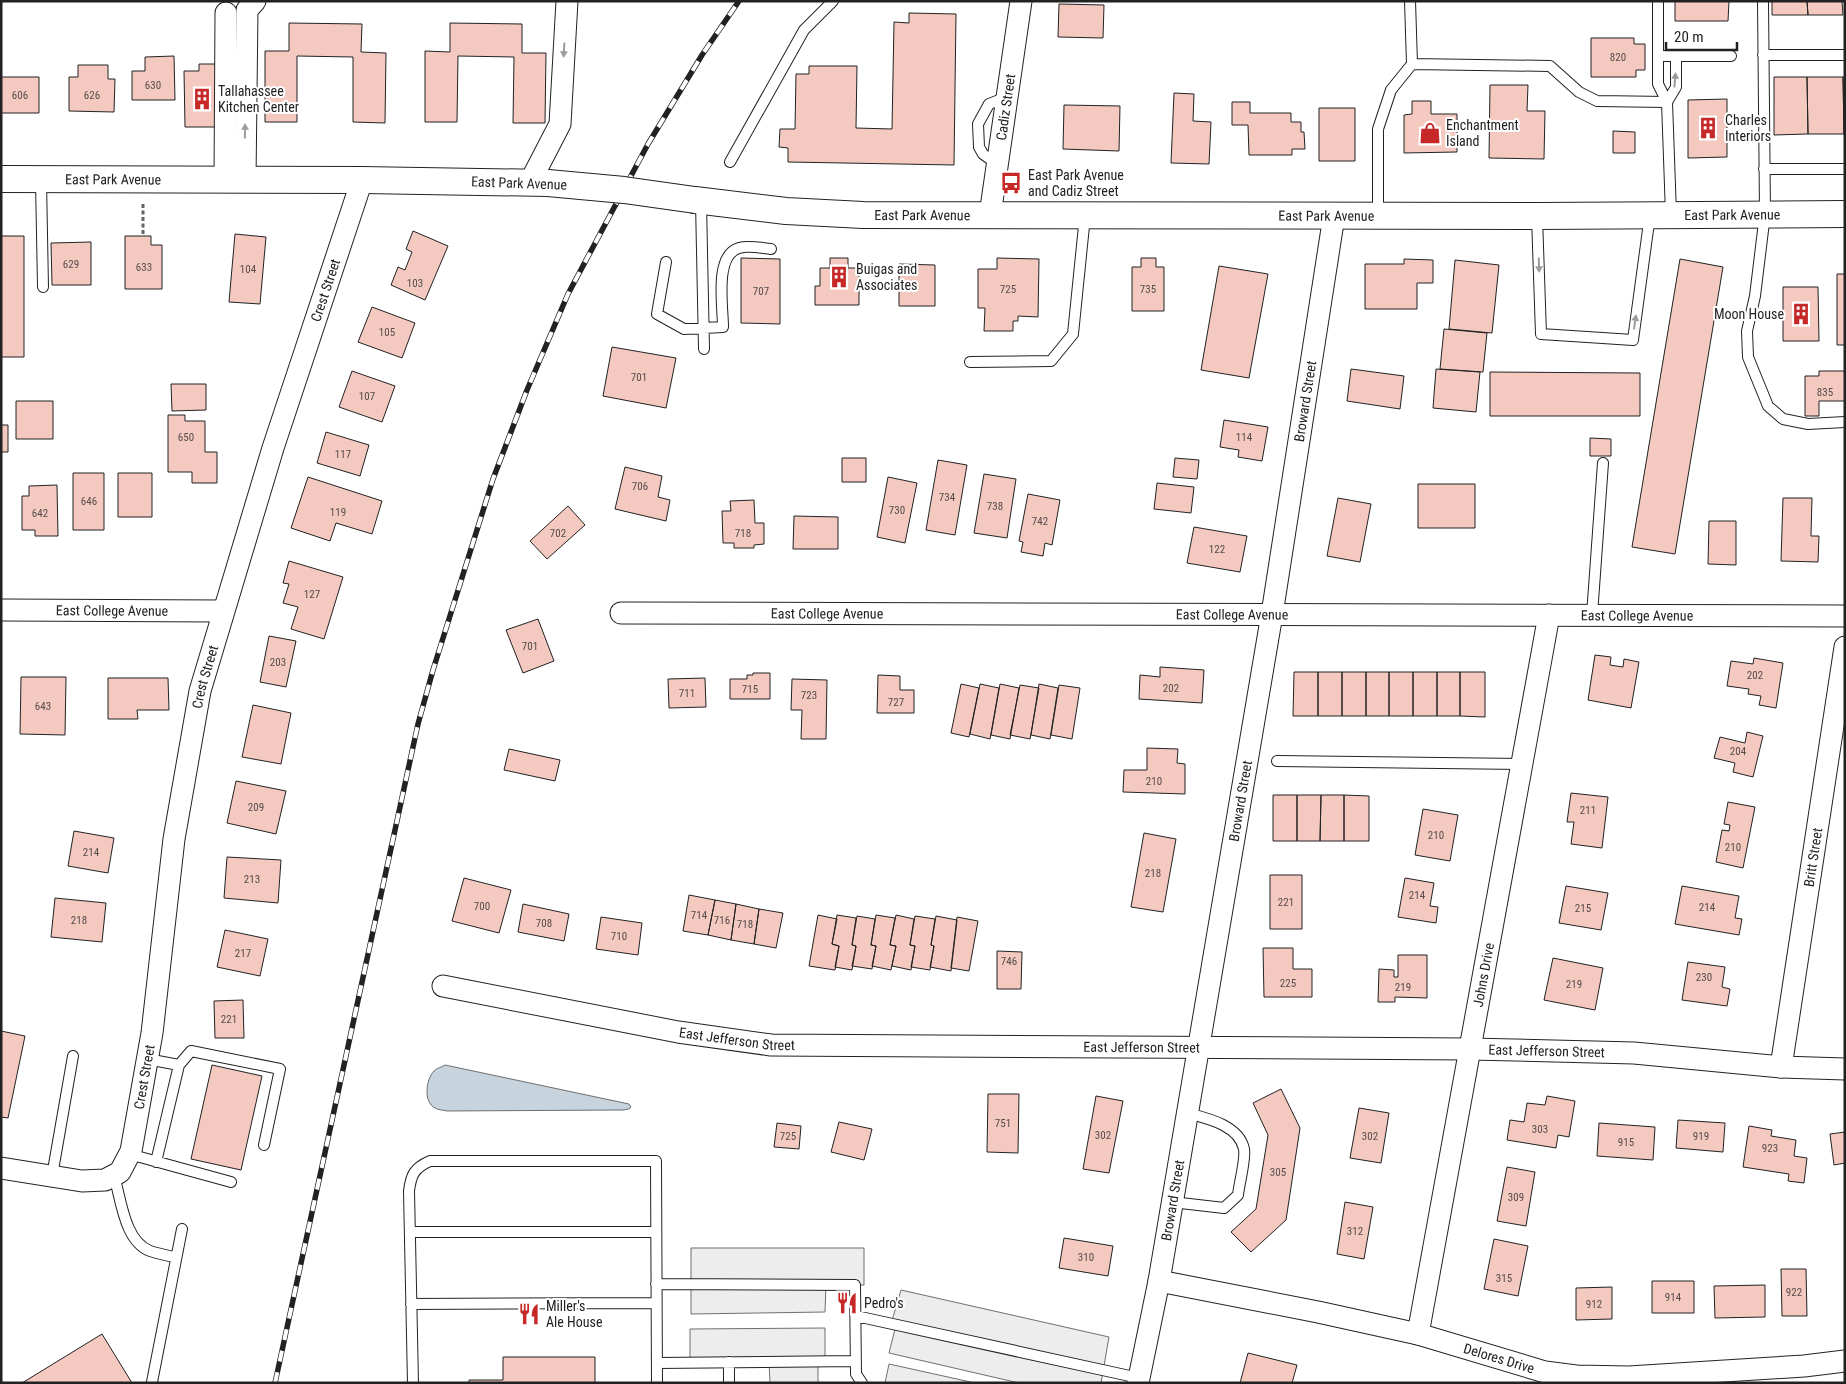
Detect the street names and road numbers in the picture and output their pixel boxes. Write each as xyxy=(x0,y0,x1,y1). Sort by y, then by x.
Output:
street label: Cadiz Street xyxy=(993,73,1018,141)
street label: East Park Avenue xyxy=(65,171,161,187)
street label: East Park Avenue xyxy=(471,173,568,193)
street label: East Park Avenue xyxy=(1684,206,1781,223)
street label: East Park Avenue xyxy=(874,207,971,223)
street label: East Park Avenue xyxy=(1278,208,1375,224)
street label: Crest Street xyxy=(307,257,343,324)
street label: Broward Street xyxy=(1291,360,1319,443)
street label: East College Avenue xyxy=(56,602,169,619)
street label: East College Avenue xyxy=(771,605,884,622)
street label: East College Avenue xyxy=(1176,606,1289,623)
street label: East College Avenue xyxy=(1581,607,1694,624)
street label: Crest Street xyxy=(189,643,221,710)
street label: Broward Street xyxy=(1226,759,1255,843)
street label: Britt Street xyxy=(1801,827,1825,888)
street label: Johns Drive xyxy=(1470,941,1497,1008)
street label: East Jefferson Street xyxy=(678,1024,795,1053)
street label: East Jefferson Street xyxy=(1083,1039,1200,1055)
street label: East Jefferson Street xyxy=(1488,1041,1605,1060)
street label: Crest Street xyxy=(131,1043,158,1110)
street label: Broward Street xyxy=(1158,1159,1187,1242)
street label: Delores Drive xyxy=(1462,1340,1537,1377)

